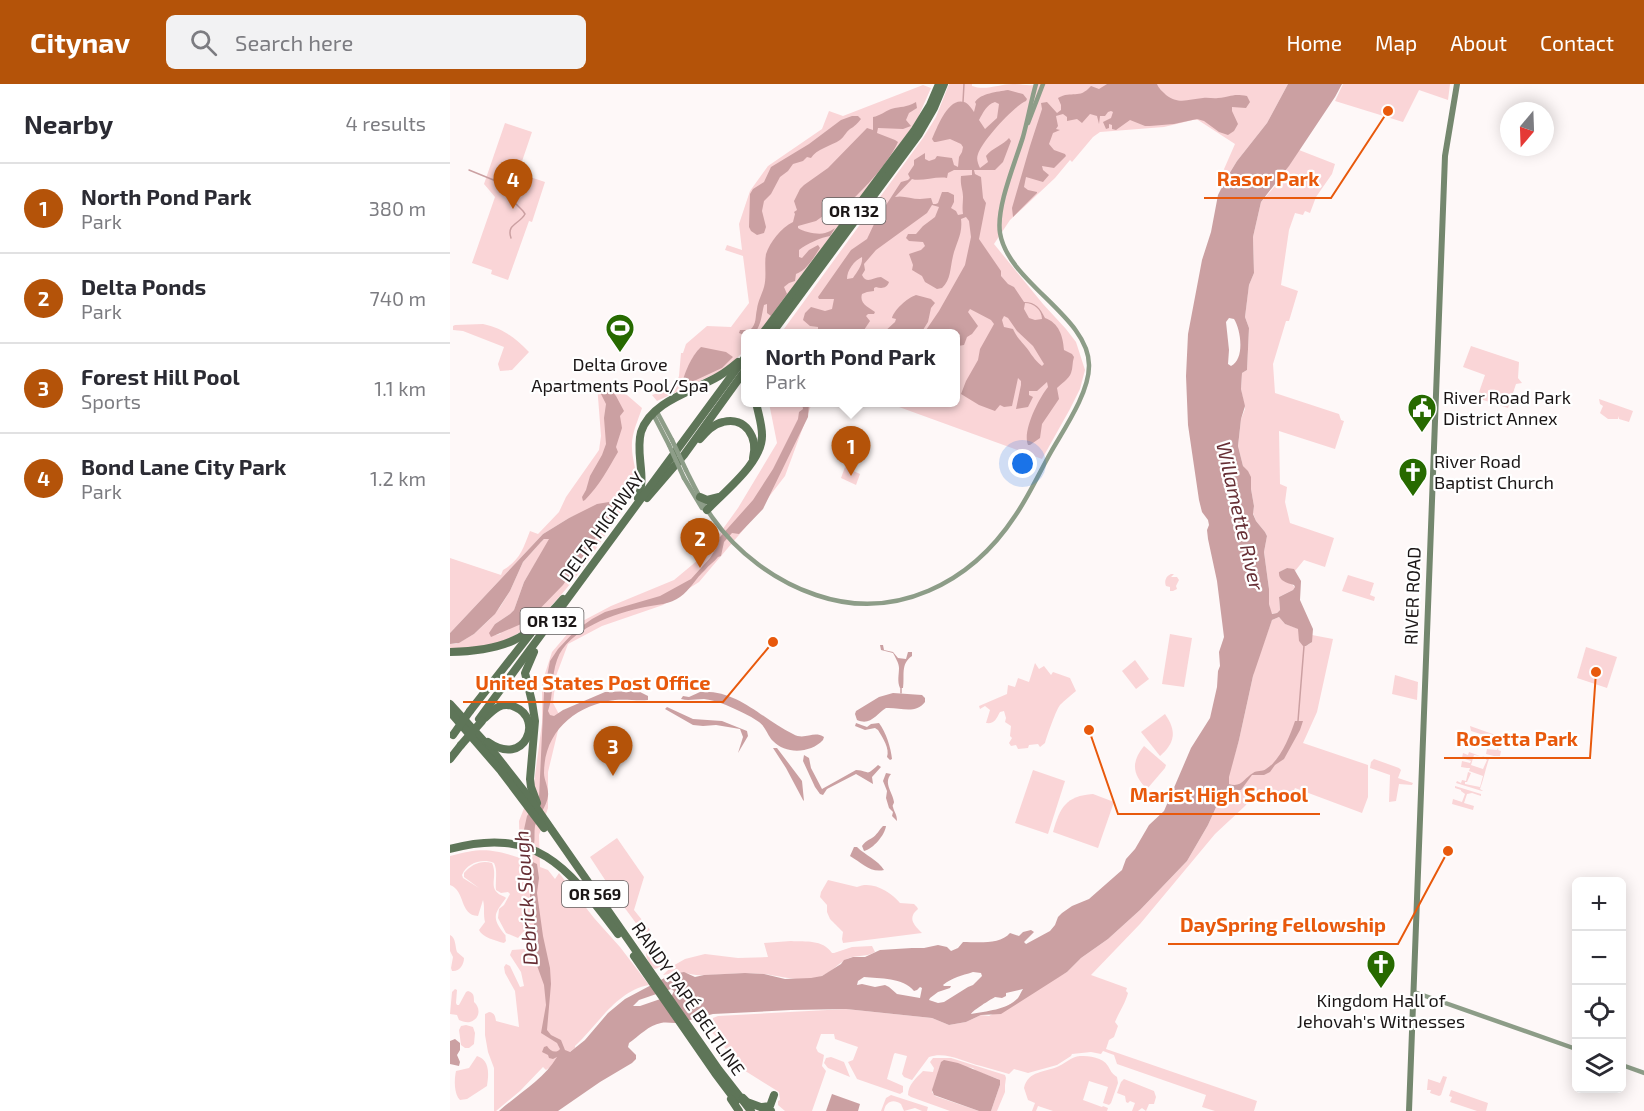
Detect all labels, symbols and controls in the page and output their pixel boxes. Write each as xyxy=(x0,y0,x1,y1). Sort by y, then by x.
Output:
search box xyxy=(166,15,586,69)
text: Citynav xyxy=(30,25,130,59)
icon: search xyxy=(187,26,220,59)
text: Search here xyxy=(235,29,353,55)
text: Home xyxy=(1286,30,1342,55)
text: Map xyxy=(1375,30,1417,55)
text: About xyxy=(1450,30,1507,55)
text: Contact xyxy=(1540,30,1614,55)
north arrow xyxy=(1500,102,1554,156)
text: Nearby xyxy=(24,108,113,139)
text: 4 results xyxy=(346,111,426,135)
pin: 4 xyxy=(494,160,532,209)
callout: Rasor Park xyxy=(1204,160,1331,198)
text: Rasor Park xyxy=(1217,166,1320,190)
text: North Pond Park xyxy=(81,183,252,209)
text: 1 xyxy=(39,196,48,220)
text: 380 m xyxy=(369,196,426,220)
road number: OR 132 xyxy=(822,198,886,224)
text: Park xyxy=(81,209,122,233)
text: Delta Ponds xyxy=(81,273,206,299)
text: 2 xyxy=(38,286,49,310)
text: 740 m xyxy=(369,286,426,310)
text: Park xyxy=(81,299,122,323)
sports icon: Delta Grove Apartments Pool/Spa xyxy=(604,312,636,354)
popup xyxy=(741,329,960,407)
text: North Pond Park xyxy=(765,343,936,369)
place label: Delta Grove Apartments Pool/Spa xyxy=(531,353,709,396)
text: Forest Hill Pool xyxy=(81,363,240,389)
text: Park xyxy=(765,369,806,393)
text: 3 xyxy=(38,376,49,400)
text: 1.1 km xyxy=(374,376,426,400)
place label: River Road Park District Annex xyxy=(1443,386,1571,429)
text: Sports xyxy=(81,389,141,413)
public building icon: River Road Park District Annex xyxy=(1406,392,1438,434)
pin: 1 xyxy=(832,426,870,476)
water label: Willamette River xyxy=(1212,439,1270,594)
your location xyxy=(1008,449,1037,478)
place label: River Road Baptist Church xyxy=(1434,450,1554,493)
text: Bond Lane City Park xyxy=(81,453,286,479)
church icon: River Road Baptist Church xyxy=(1397,456,1429,498)
text: 4 xyxy=(37,466,50,490)
text: 1.2 km xyxy=(370,466,426,490)
street label: DELTA HIGHWAY xyxy=(554,466,649,586)
text: Park xyxy=(81,479,122,503)
pin: 2 xyxy=(680,518,720,568)
street label: RIVER ROAD xyxy=(1399,546,1425,645)
road number: OR 132 xyxy=(520,608,584,634)
callout: United States Post Office xyxy=(463,664,723,702)
text: United States Post Office xyxy=(475,670,711,694)
callout: Rosetta Park xyxy=(1444,720,1590,758)
pin: 3 xyxy=(594,726,632,776)
text: Rosetta Park xyxy=(1456,726,1579,750)
callout: Marist High School xyxy=(1118,776,1320,814)
text: Marist High School xyxy=(1130,782,1309,806)
water label: Debrick Slough xyxy=(508,830,542,967)
map controls xyxy=(1572,877,1626,1093)
button: + xyxy=(1572,877,1626,931)
road number: OR 569 xyxy=(562,881,628,907)
callout: DaySpring Fellowship xyxy=(1168,906,1398,944)
text: DaySpring Fellowship xyxy=(1180,912,1386,937)
street label: RANDY PAPÉ BELTLINE xyxy=(628,917,750,1079)
button: − xyxy=(1572,931,1626,985)
church icon: Kingdom Hall of Jehovah's Witnesses xyxy=(1365,948,1397,990)
button: locate xyxy=(1572,985,1626,1039)
place label: Kingdom Hall of Jehovah's Witnesses xyxy=(1297,989,1465,1032)
button: layers xyxy=(1572,1039,1626,1093)

